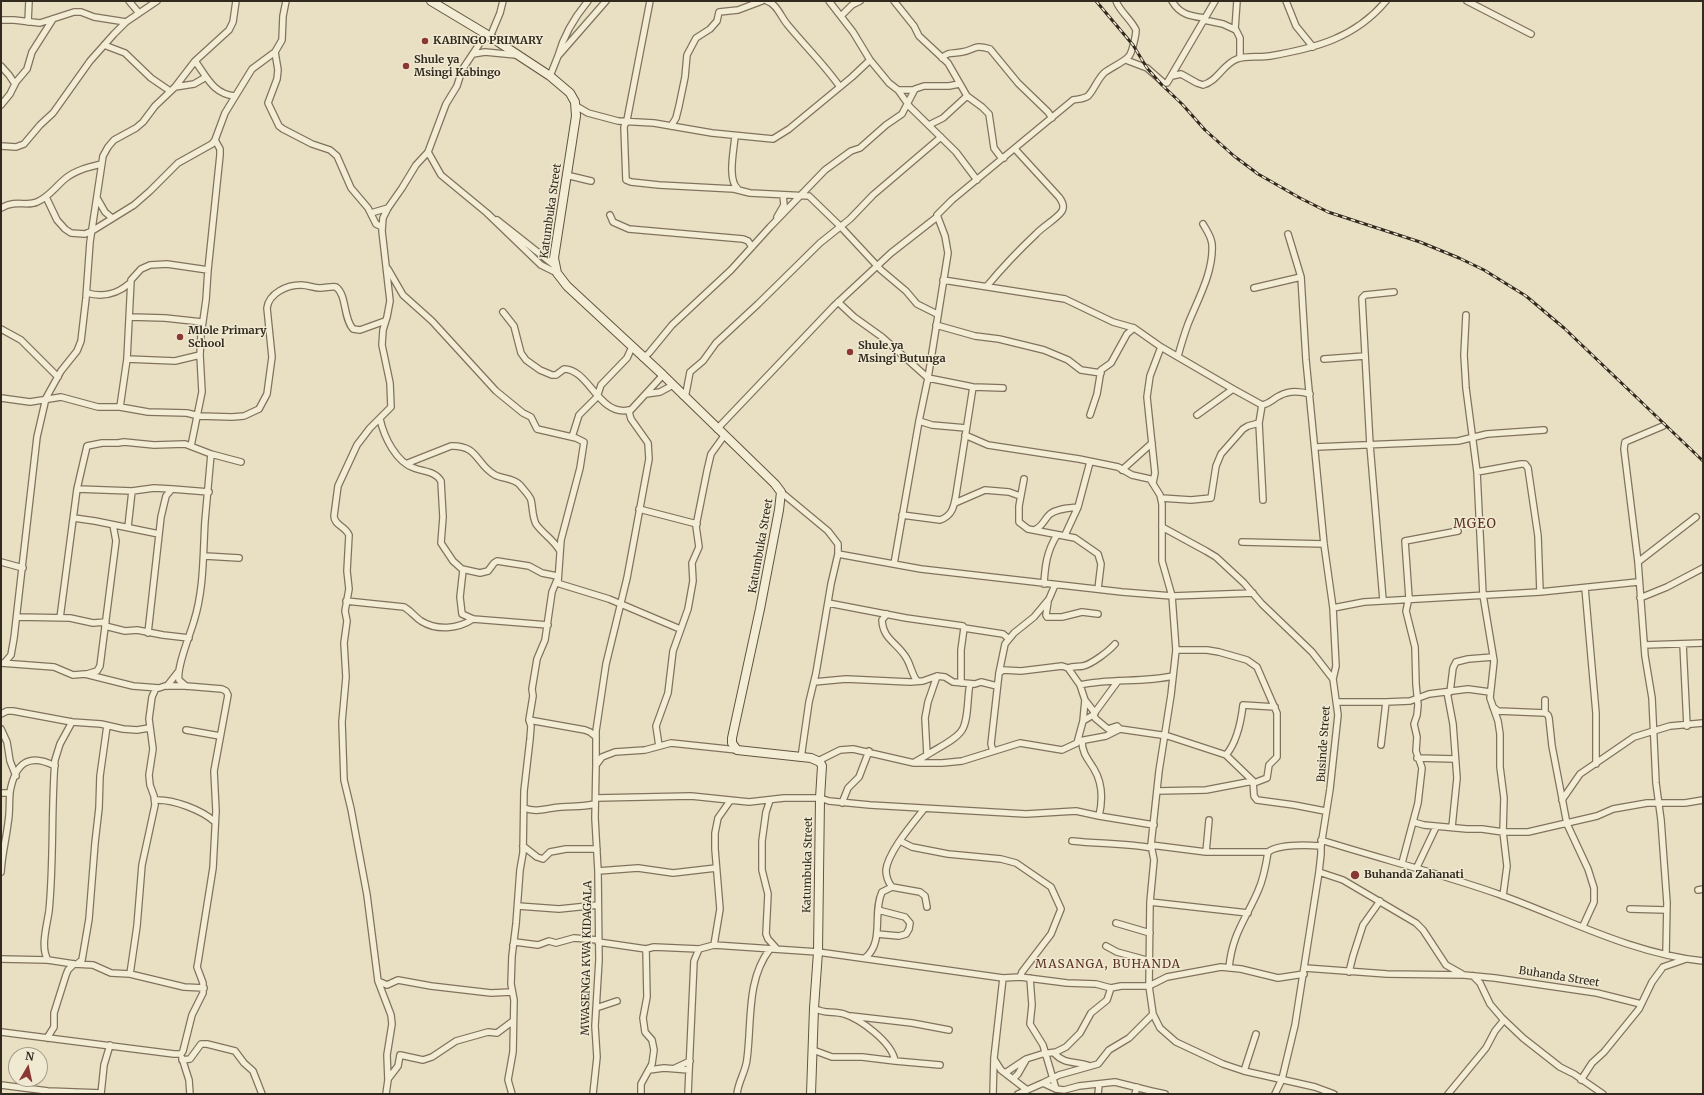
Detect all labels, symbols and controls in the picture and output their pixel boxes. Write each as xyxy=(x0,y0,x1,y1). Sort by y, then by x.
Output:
place label: KABINGO PRIMARY xyxy=(433,34,543,48)
marker: KABINGO PRIMARY xyxy=(420,36,430,46)
place label: Shule ya Msingi Kabingo xyxy=(414,53,501,79)
marker: Shule ya Msingi Kabingo xyxy=(401,61,411,71)
street label: Katumbuka Street xyxy=(538,163,564,259)
place label: Mlole Primary School xyxy=(188,324,267,350)
marker: Mlole Primary School xyxy=(175,332,185,342)
place label: Shule ya Msingi Butunga xyxy=(858,339,946,365)
marker: Shule ya Msingi Butunga xyxy=(845,347,855,357)
street label: Katumbuka Street xyxy=(746,498,776,594)
district label: MGEO xyxy=(1453,516,1497,532)
street label: Businde Street xyxy=(1315,705,1333,783)
street label: Katumbuka Street xyxy=(801,817,815,913)
place label: Buhanda Zahanati xyxy=(1364,868,1464,882)
marker: Buhanda Zahanati xyxy=(1349,869,1361,881)
street label: MWASENGA KWA KIDAGALA xyxy=(579,880,595,1036)
district label: MASANGA, BUHANDA xyxy=(1035,958,1181,972)
street label: Buhanda Street xyxy=(1518,964,1600,990)
north arrow xyxy=(8,1047,48,1087)
text: N xyxy=(24,1049,35,1064)

